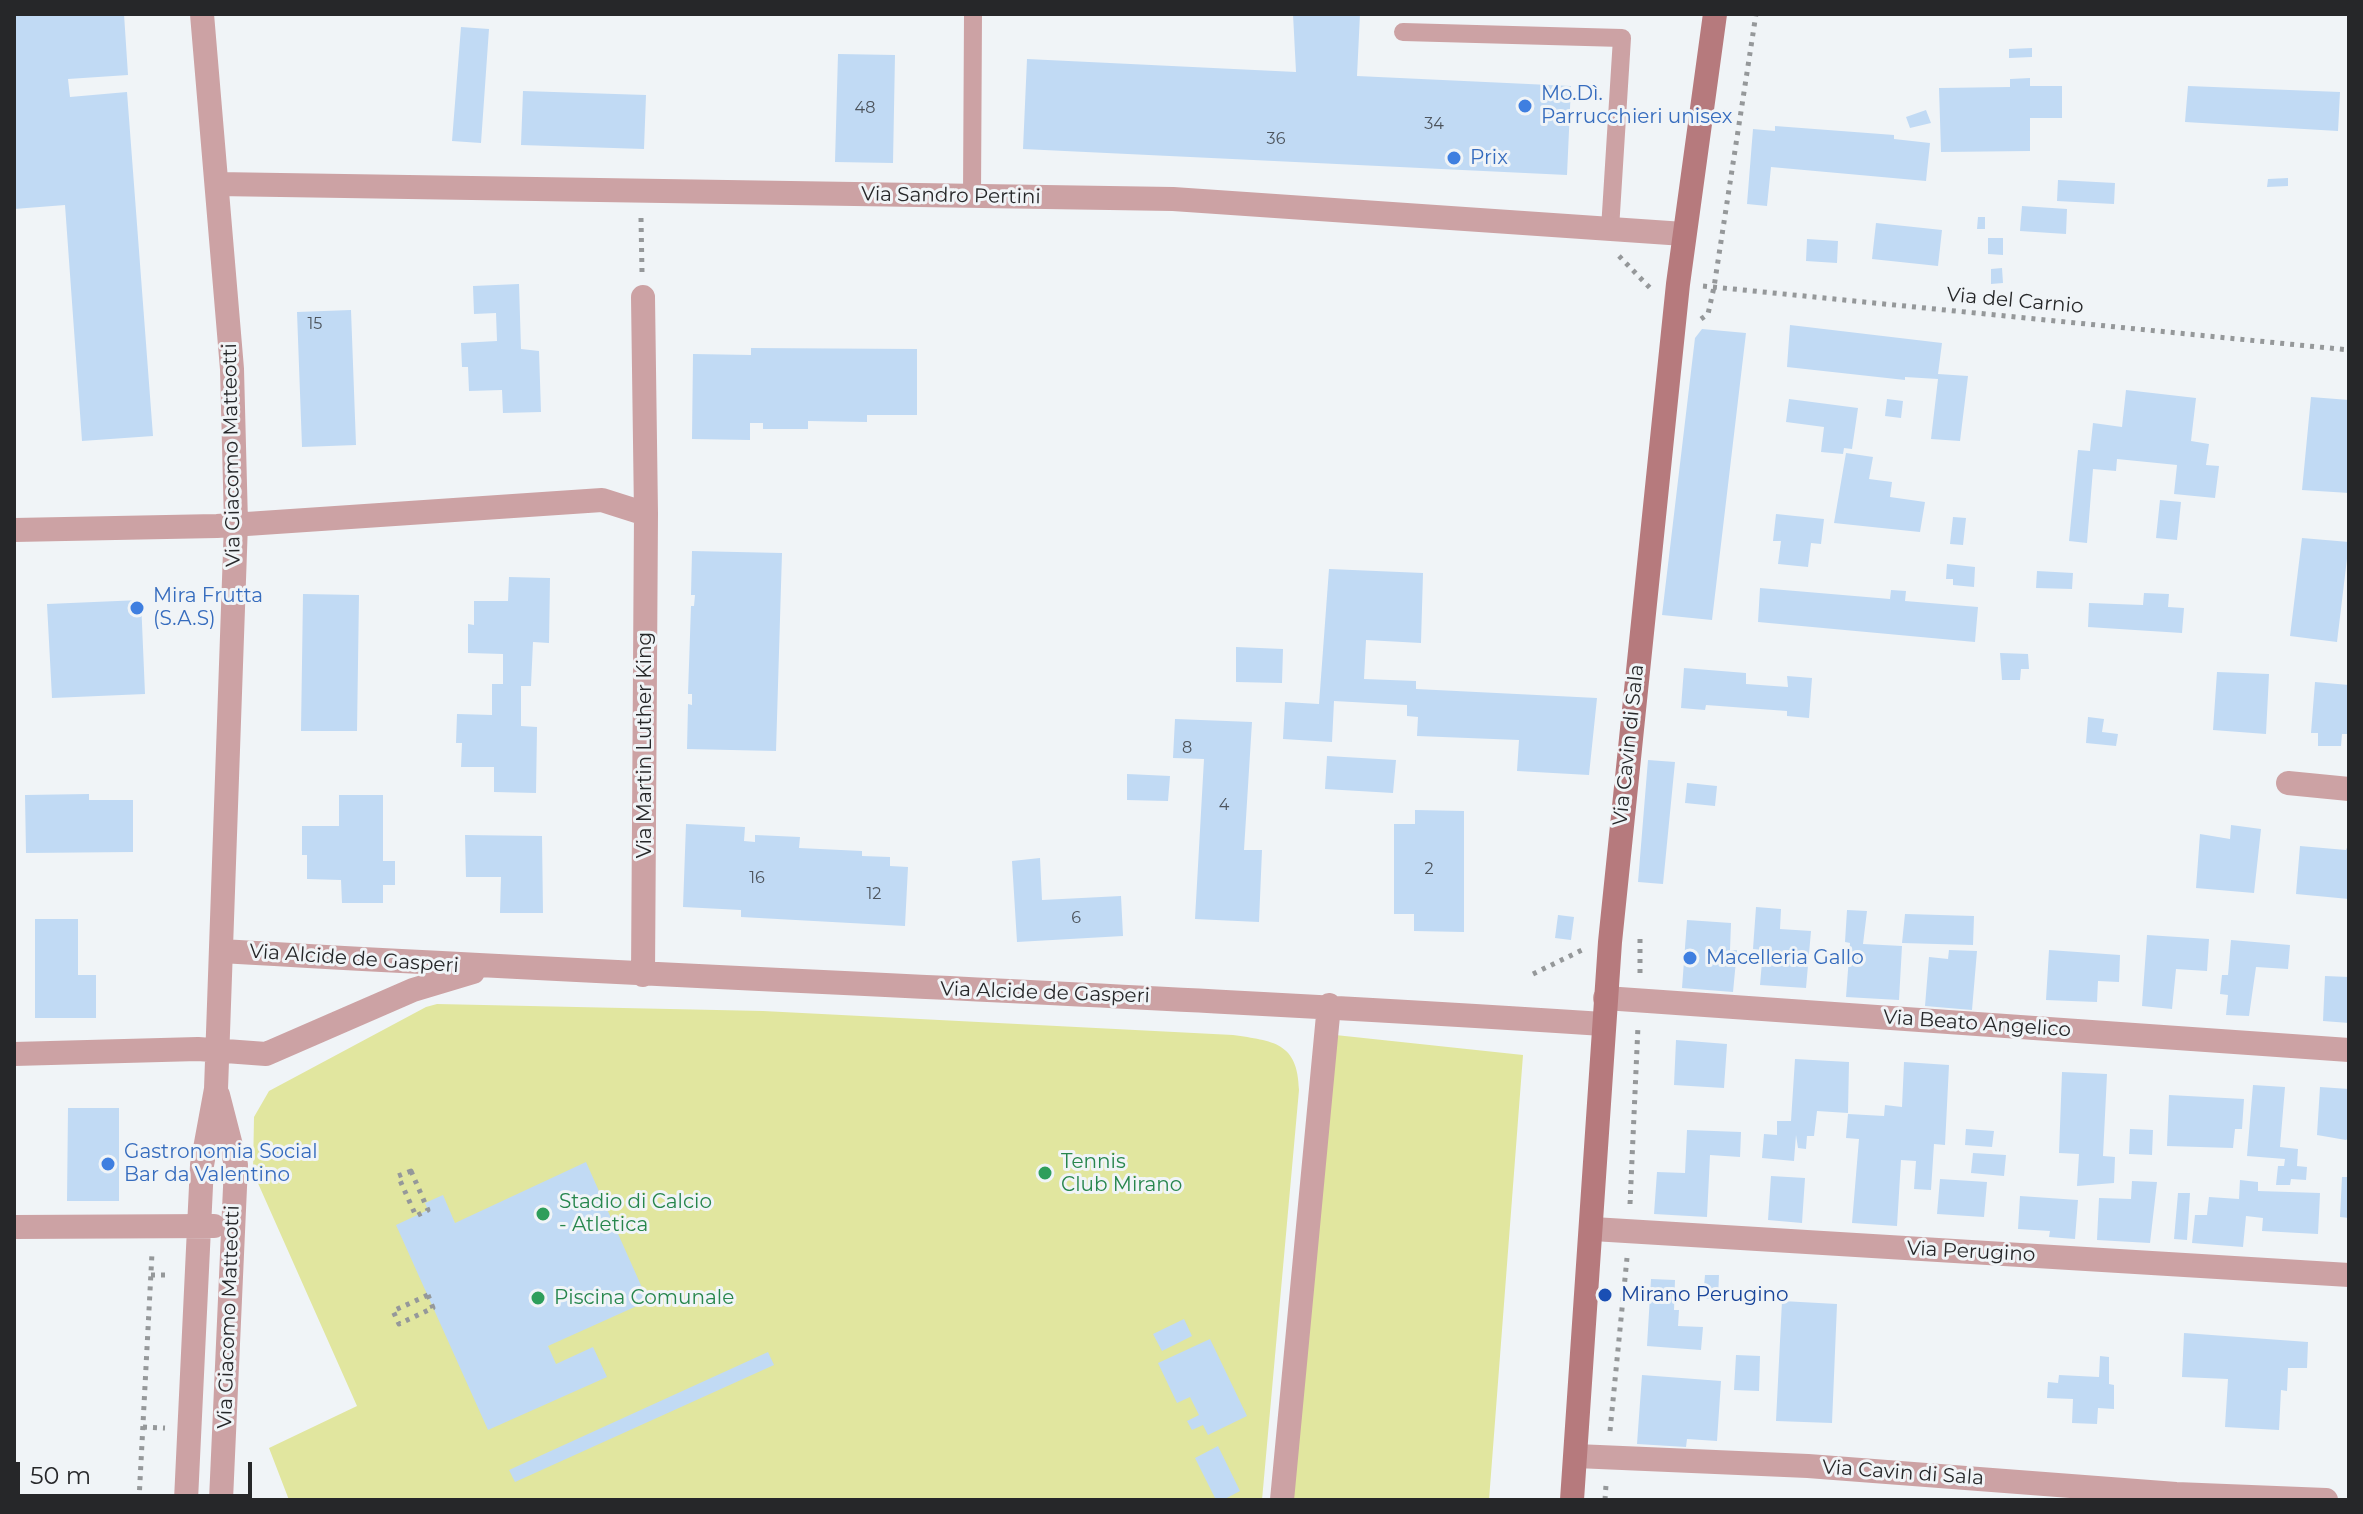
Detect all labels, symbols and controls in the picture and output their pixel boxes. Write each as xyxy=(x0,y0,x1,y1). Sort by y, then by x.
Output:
place label: Mo.Dì. Parrucchieri unisex xyxy=(1541,82,1732,129)
marker: Mo.Dì. Parrucchieri unisex xyxy=(1516,97,1534,115)
house number: 48 xyxy=(855,98,875,118)
house number: 34 xyxy=(1424,114,1444,134)
house number: 36 xyxy=(1267,129,1285,149)
place label: Prix xyxy=(1470,146,1508,170)
marker: Prix xyxy=(1445,149,1463,167)
street label: Via Sandro Pertini xyxy=(861,182,1041,210)
street label: Via del Carnio xyxy=(1946,283,2084,319)
house number: 15 xyxy=(308,314,322,334)
street label: Via Giacomo Matteotti xyxy=(218,343,246,567)
place label: Mira Frutta (S.A.S) xyxy=(153,584,263,631)
marker: Mira Frutta (S.A.S) xyxy=(128,599,146,617)
street label: Via Martin Luther King xyxy=(633,632,657,858)
street label: Via Cavin di Sala xyxy=(1609,663,1649,827)
house number: 8 xyxy=(1182,738,1192,758)
house number: 4 xyxy=(1219,795,1229,815)
house number: 2 xyxy=(1424,859,1434,879)
house number: 16 xyxy=(749,868,765,888)
house number: 12 xyxy=(867,884,881,904)
house number: 6 xyxy=(1071,908,1081,928)
street label: Via Alcide de Gasperi xyxy=(248,940,460,978)
place label: Macelleria Gallo xyxy=(1706,946,1864,970)
marker: Macelleria Gallo xyxy=(1681,949,1699,967)
street label: Via Alcide de Gasperi xyxy=(940,977,1150,1009)
street label: Via Beato Angelico xyxy=(1882,1005,2072,1043)
place label: Gastronomia Social Bar da Valentino xyxy=(124,1140,318,1187)
place label: Tennis Club Mirano xyxy=(1061,1150,1182,1197)
marker: Gastronomia Social Bar da Valentino xyxy=(99,1155,117,1173)
marker: Tennis Club Mirano xyxy=(1036,1164,1054,1182)
place label: Stadio di Calcio - Atletica xyxy=(559,1190,712,1237)
street label: Via Giacomo Matteotti xyxy=(213,1205,245,1429)
marker: Stadio di Calcio - Atletica xyxy=(534,1205,552,1223)
street label: Via Perugino xyxy=(1906,1237,2036,1267)
place label: Mirano Perugino xyxy=(1621,1283,1789,1307)
place label: Piscina Comunale xyxy=(554,1286,734,1310)
marker: Mirano Perugino xyxy=(1596,1286,1614,1304)
marker: Piscina Comunale xyxy=(529,1289,547,1307)
scale bar xyxy=(20,1446,256,1496)
street label: Via Cavin di Sala xyxy=(1821,1455,1985,1491)
text: 50 m xyxy=(30,1461,91,1490)

